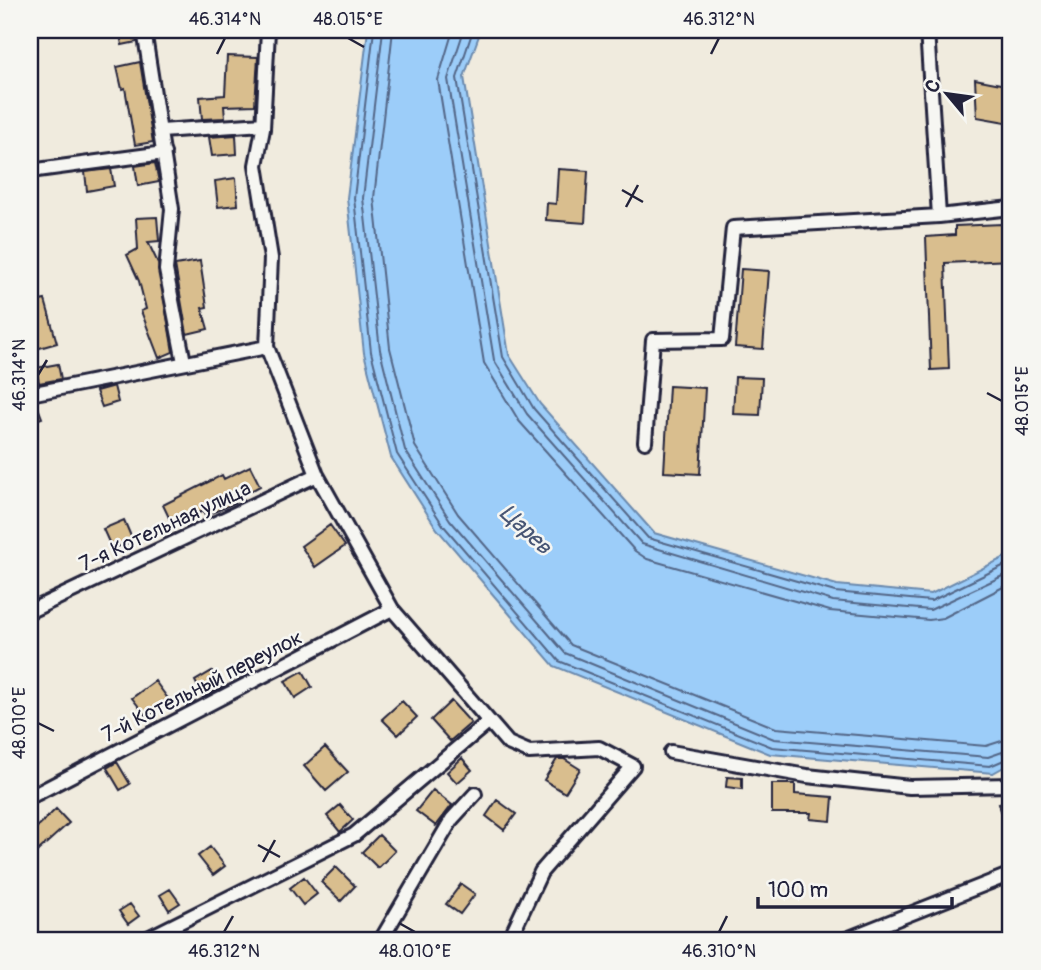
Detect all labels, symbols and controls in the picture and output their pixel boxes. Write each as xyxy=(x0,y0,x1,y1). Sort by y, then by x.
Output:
text: 46.314°N xyxy=(189,8,261,31)
text: 48.015°E xyxy=(313,8,383,31)
text: 46.312°N xyxy=(683,8,755,31)
north arrow xyxy=(912,60,982,130)
text: С xyxy=(920,75,946,97)
text: 46.314°N xyxy=(8,339,31,411)
text: 48.015°E xyxy=(1011,366,1034,436)
street label: 7-я Котельная улица xyxy=(75,475,255,578)
water label: Царев xyxy=(494,498,559,562)
street label: 7-й Котельный переулок xyxy=(97,624,307,749)
text: 48.010°E xyxy=(8,687,31,759)
scale bar xyxy=(758,865,952,909)
text: 100 m xyxy=(768,877,828,904)
text: 46.312°N xyxy=(188,940,260,963)
text: 48.010°E xyxy=(379,940,451,963)
text: 46.310°N xyxy=(682,940,756,963)

